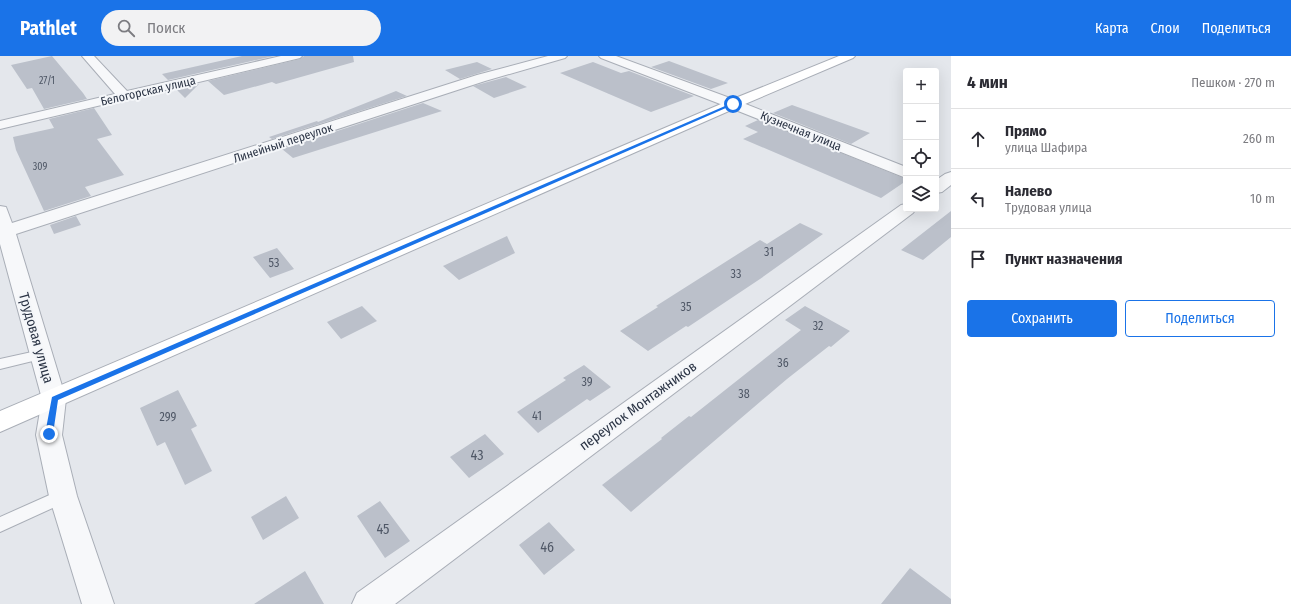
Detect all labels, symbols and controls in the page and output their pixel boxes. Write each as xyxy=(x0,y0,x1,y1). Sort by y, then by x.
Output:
search box xyxy=(101,10,381,46)
text: Pathlet xyxy=(20,17,77,40)
icon: search xyxy=(115,17,137,39)
text: Поиск xyxy=(147,19,185,37)
text: Карта xyxy=(1095,20,1129,37)
text: Слои xyxy=(1151,20,1180,37)
text: Поделиться xyxy=(1202,20,1271,37)
map controls xyxy=(903,68,939,212)
button: + xyxy=(903,68,939,104)
text: 4 мин xyxy=(967,72,1008,93)
street label: Белогорская улица xyxy=(99,73,197,109)
house number: 27/1 xyxy=(39,75,55,87)
text: Пешком · 270 m xyxy=(1191,75,1275,90)
route start xyxy=(724,95,742,113)
button: − xyxy=(903,104,939,140)
street label: Кузнечная улица xyxy=(758,108,844,154)
street label: Линейный переулок xyxy=(231,120,335,166)
text: Прямо xyxy=(1005,122,1047,140)
icon: ahead xyxy=(967,128,989,150)
text: 260 m xyxy=(1243,131,1275,146)
button: locate xyxy=(903,140,939,176)
text: улица Шафира xyxy=(1005,140,1087,155)
house number: 309 xyxy=(33,161,47,173)
button: layers xyxy=(903,176,939,212)
text: Налево xyxy=(1005,182,1052,200)
icon: left xyxy=(967,188,989,210)
text: 10 m xyxy=(1250,191,1275,206)
text: Трудовая улица xyxy=(1005,200,1092,215)
house number: 31 xyxy=(764,245,774,259)
icon: arrive xyxy=(967,248,989,270)
text: Пункт назначения xyxy=(1005,250,1123,268)
house number: 53 xyxy=(269,256,279,270)
house number: 33 xyxy=(731,267,741,281)
street label: Трудовая улица xyxy=(15,291,57,385)
house number: 35 xyxy=(681,300,692,314)
button: Сохранить xyxy=(967,300,1117,337)
button: Поделиться xyxy=(1125,300,1275,337)
house number: 32 xyxy=(813,319,823,333)
house number: 36 xyxy=(777,356,789,370)
street label: переулок Монтажников xyxy=(576,358,700,454)
house number: 39 xyxy=(581,375,593,389)
house number: 38 xyxy=(738,387,750,401)
house number: 41 xyxy=(532,409,542,423)
house number: 299 xyxy=(160,410,177,424)
route end xyxy=(40,425,58,443)
house number: 43 xyxy=(471,447,483,464)
house number: 45 xyxy=(376,521,390,538)
house number: 46 xyxy=(540,539,554,556)

